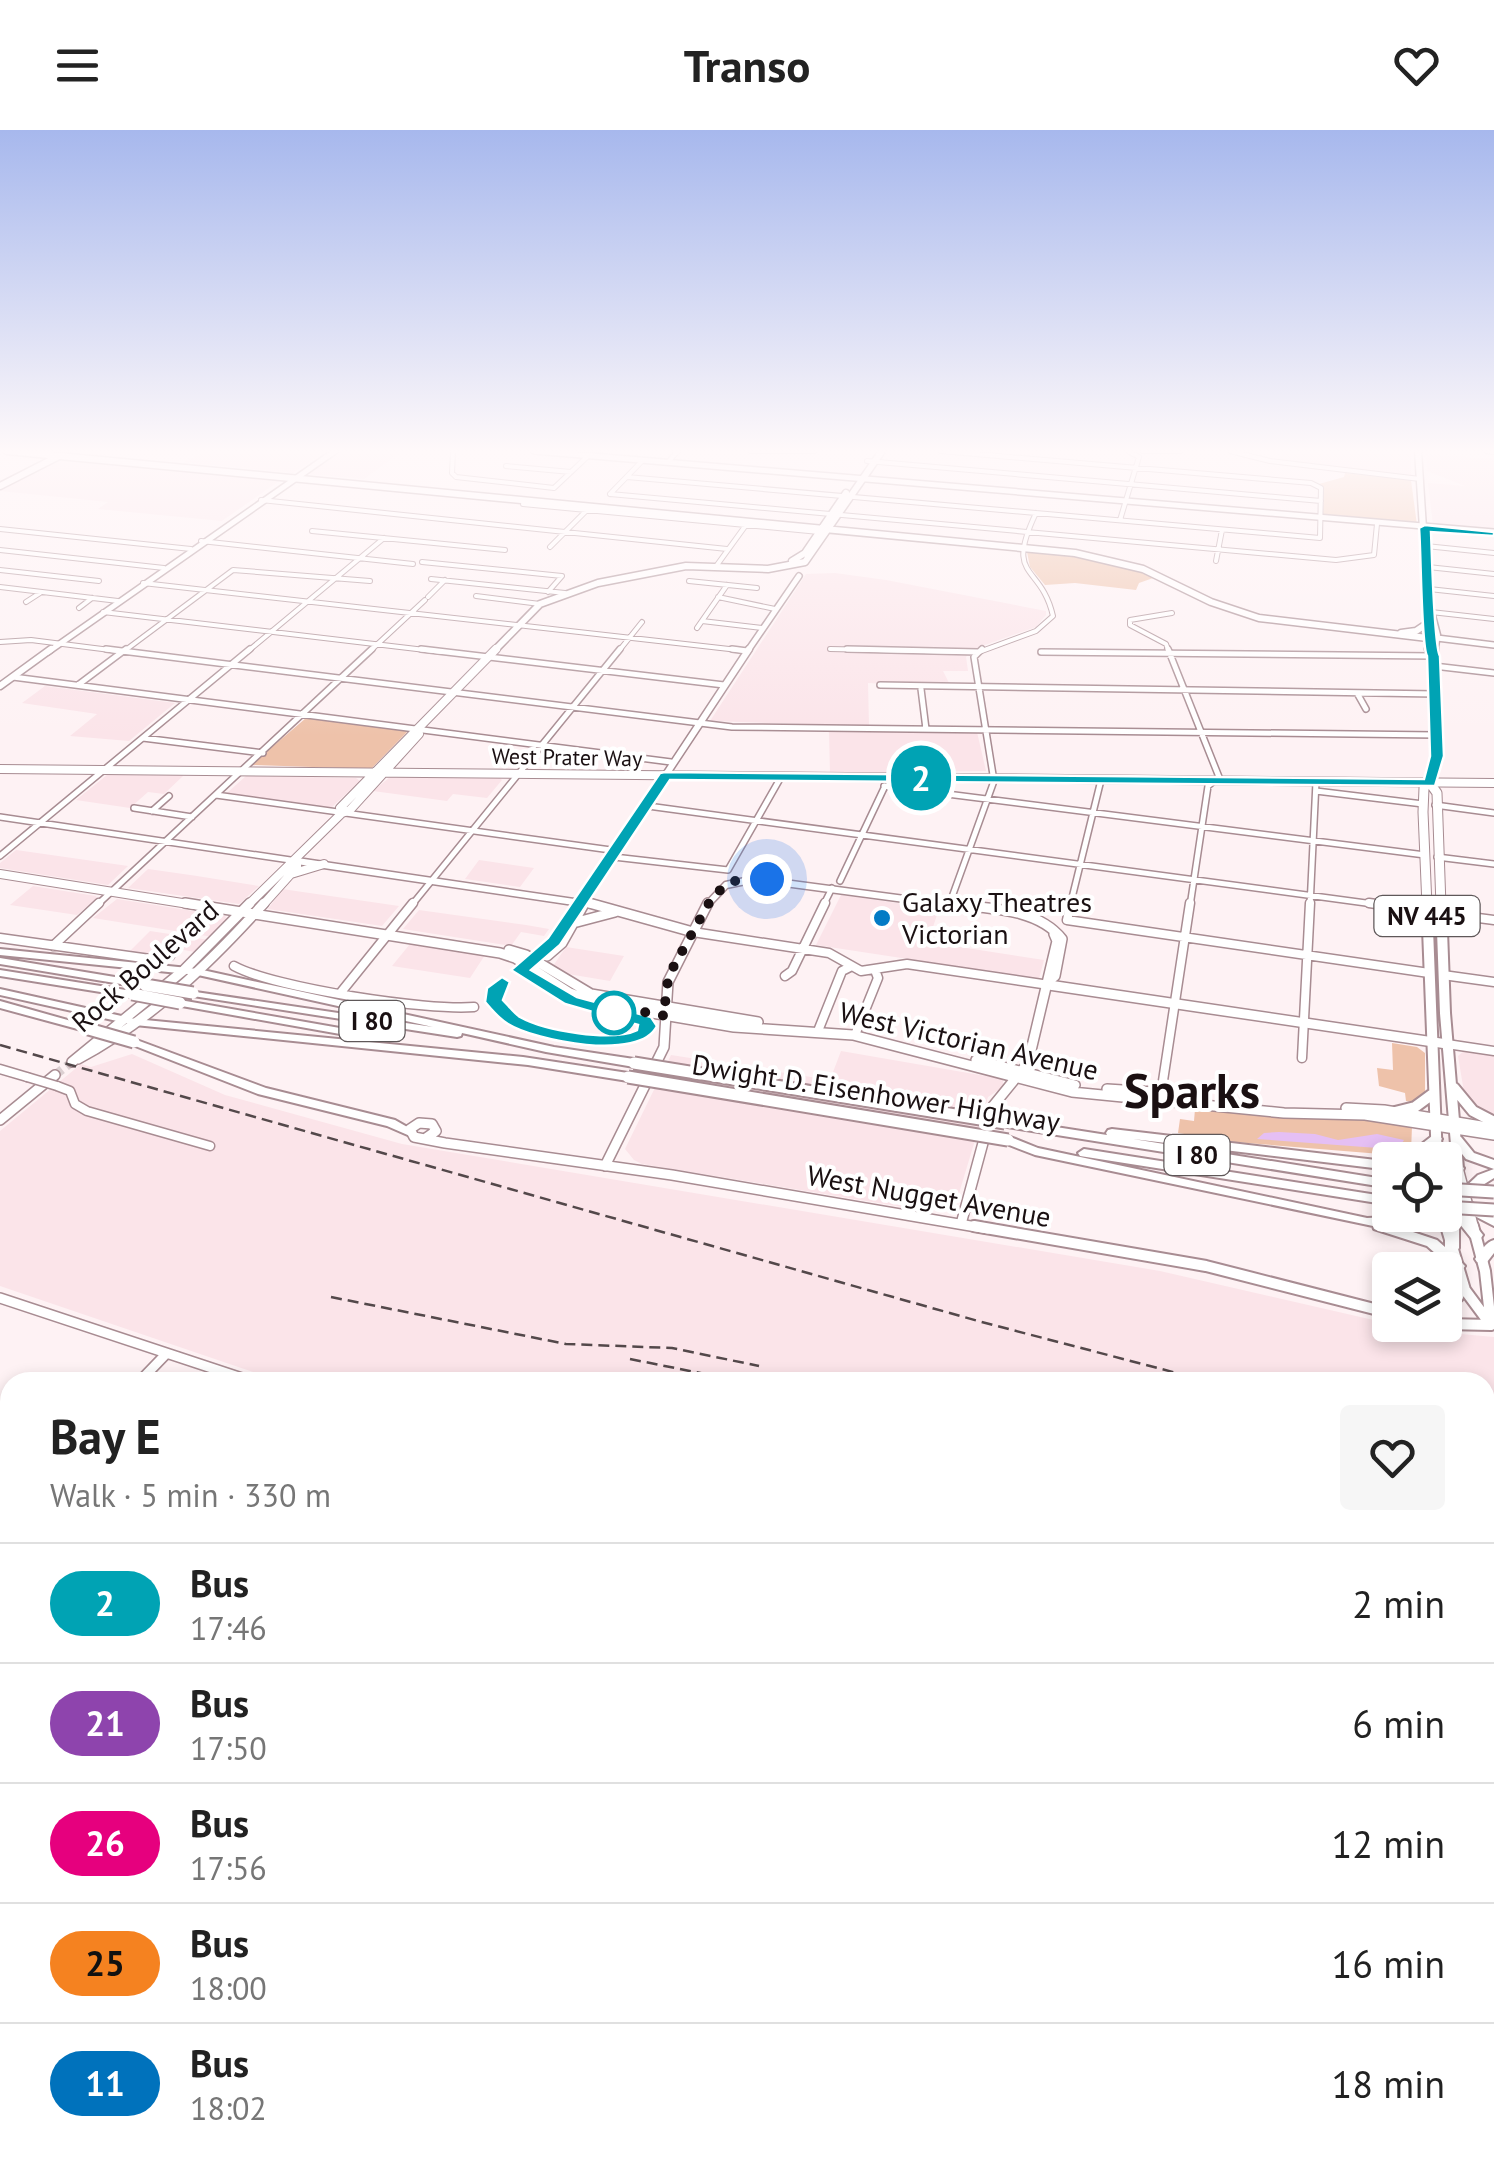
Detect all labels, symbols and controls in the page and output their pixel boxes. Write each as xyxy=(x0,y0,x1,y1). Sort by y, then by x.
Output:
text: Transo xyxy=(684,36,810,94)
icon: menu xyxy=(50,38,105,93)
icon: heart xyxy=(1389,38,1444,93)
street label: West Prater Way xyxy=(491,742,643,772)
line badge: 2 xyxy=(888,746,954,810)
text: 2 xyxy=(911,755,931,801)
your location xyxy=(742,854,792,904)
place label: Galaxy Theatres Victorian xyxy=(901,883,1092,952)
street label: Rock Boulevard xyxy=(63,892,226,1040)
road number: NV 445 xyxy=(1374,896,1480,936)
marker: Galaxy Theatres Victorian xyxy=(871,907,893,929)
unlabelled marker xyxy=(593,992,635,1034)
street label: West Victorian Avenue xyxy=(836,993,1102,1088)
road number: I 80 xyxy=(340,1001,404,1041)
street label: Dwight D. Eisenhower Highway xyxy=(689,1045,1063,1140)
district label: Sparks xyxy=(1124,1059,1260,1121)
road number: I 80 xyxy=(1164,1135,1230,1175)
map controls xyxy=(1372,1142,1462,1342)
button: locate xyxy=(1372,1142,1462,1232)
street label: West Nugget Avenue xyxy=(804,1156,1054,1235)
button: layers xyxy=(1372,1252,1462,1342)
text: Bay E xyxy=(50,1405,161,1467)
button: heart xyxy=(1340,1405,1445,1510)
text: Walk · 5 min · 330 m xyxy=(50,1474,331,1516)
text: Bus xyxy=(190,1558,249,1607)
text: 2 min xyxy=(1352,1579,1445,1628)
text: 2 xyxy=(95,1580,115,1626)
text: 17:46 xyxy=(190,1607,267,1649)
text: Bus xyxy=(190,1678,249,1727)
text: 6 min xyxy=(1352,1699,1445,1748)
text: 21 xyxy=(85,1700,125,1746)
text: 17:50 xyxy=(190,1727,267,1769)
text: Bus xyxy=(190,1798,249,1847)
text: 12 min xyxy=(1332,1819,1445,1868)
text: 26 xyxy=(85,1820,125,1866)
text: 17:56 xyxy=(190,1847,267,1889)
text: Bus xyxy=(190,1918,249,1967)
text: 16 min xyxy=(1332,1939,1445,1988)
text: 25 xyxy=(85,1940,125,1986)
text: 18:00 xyxy=(190,1967,267,2009)
text: Bus xyxy=(190,2038,249,2087)
text: 18 min xyxy=(1332,2059,1445,2108)
text: 11 xyxy=(85,2060,125,2106)
text: 18:02 xyxy=(190,2087,267,2129)

